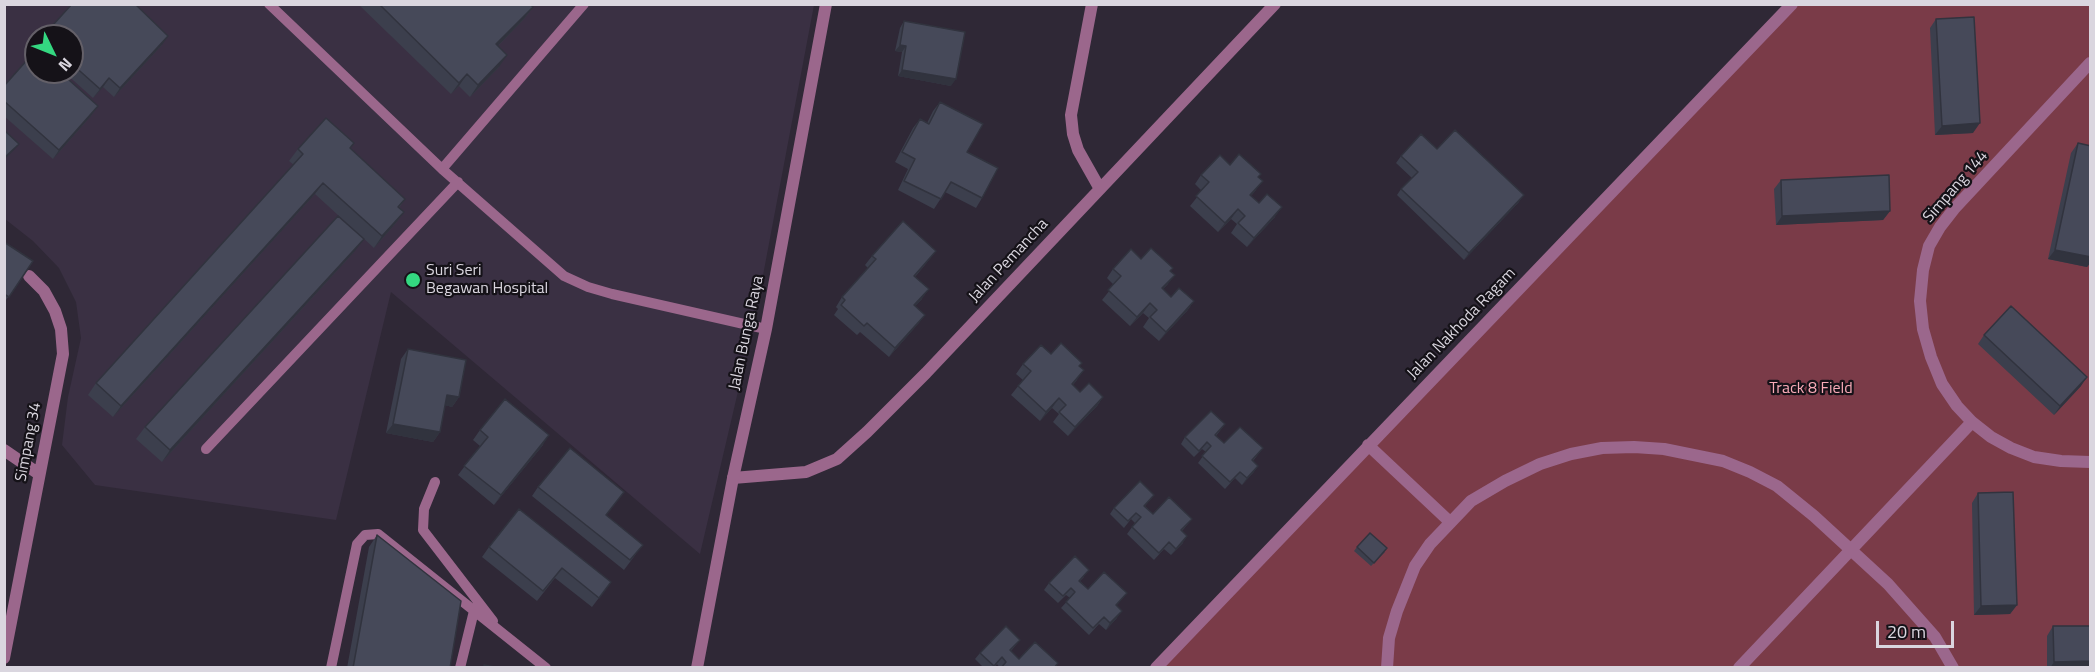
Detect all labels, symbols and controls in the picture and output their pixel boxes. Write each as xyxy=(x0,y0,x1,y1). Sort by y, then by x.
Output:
north arrow xyxy=(24,24,84,84)
text: N xyxy=(53,53,78,77)
street label: Simpang 144 xyxy=(1919,147,1993,227)
street label: Jalan Pemancha xyxy=(965,215,1053,307)
place label: Suri Seri Begawan Hospital xyxy=(426,261,548,299)
street label: Jalan Nakhoda Ragam xyxy=(1404,264,1520,384)
marker: Suri Seri Begawan Hospital xyxy=(404,271,422,289)
street label: Jalan Bunga Raya xyxy=(725,274,769,392)
park label: Track 8 Field xyxy=(1769,379,1853,399)
street label: Simpang 34 xyxy=(12,401,46,483)
scale bar xyxy=(1879,609,1957,647)
text: 20 m xyxy=(1887,618,1926,645)

